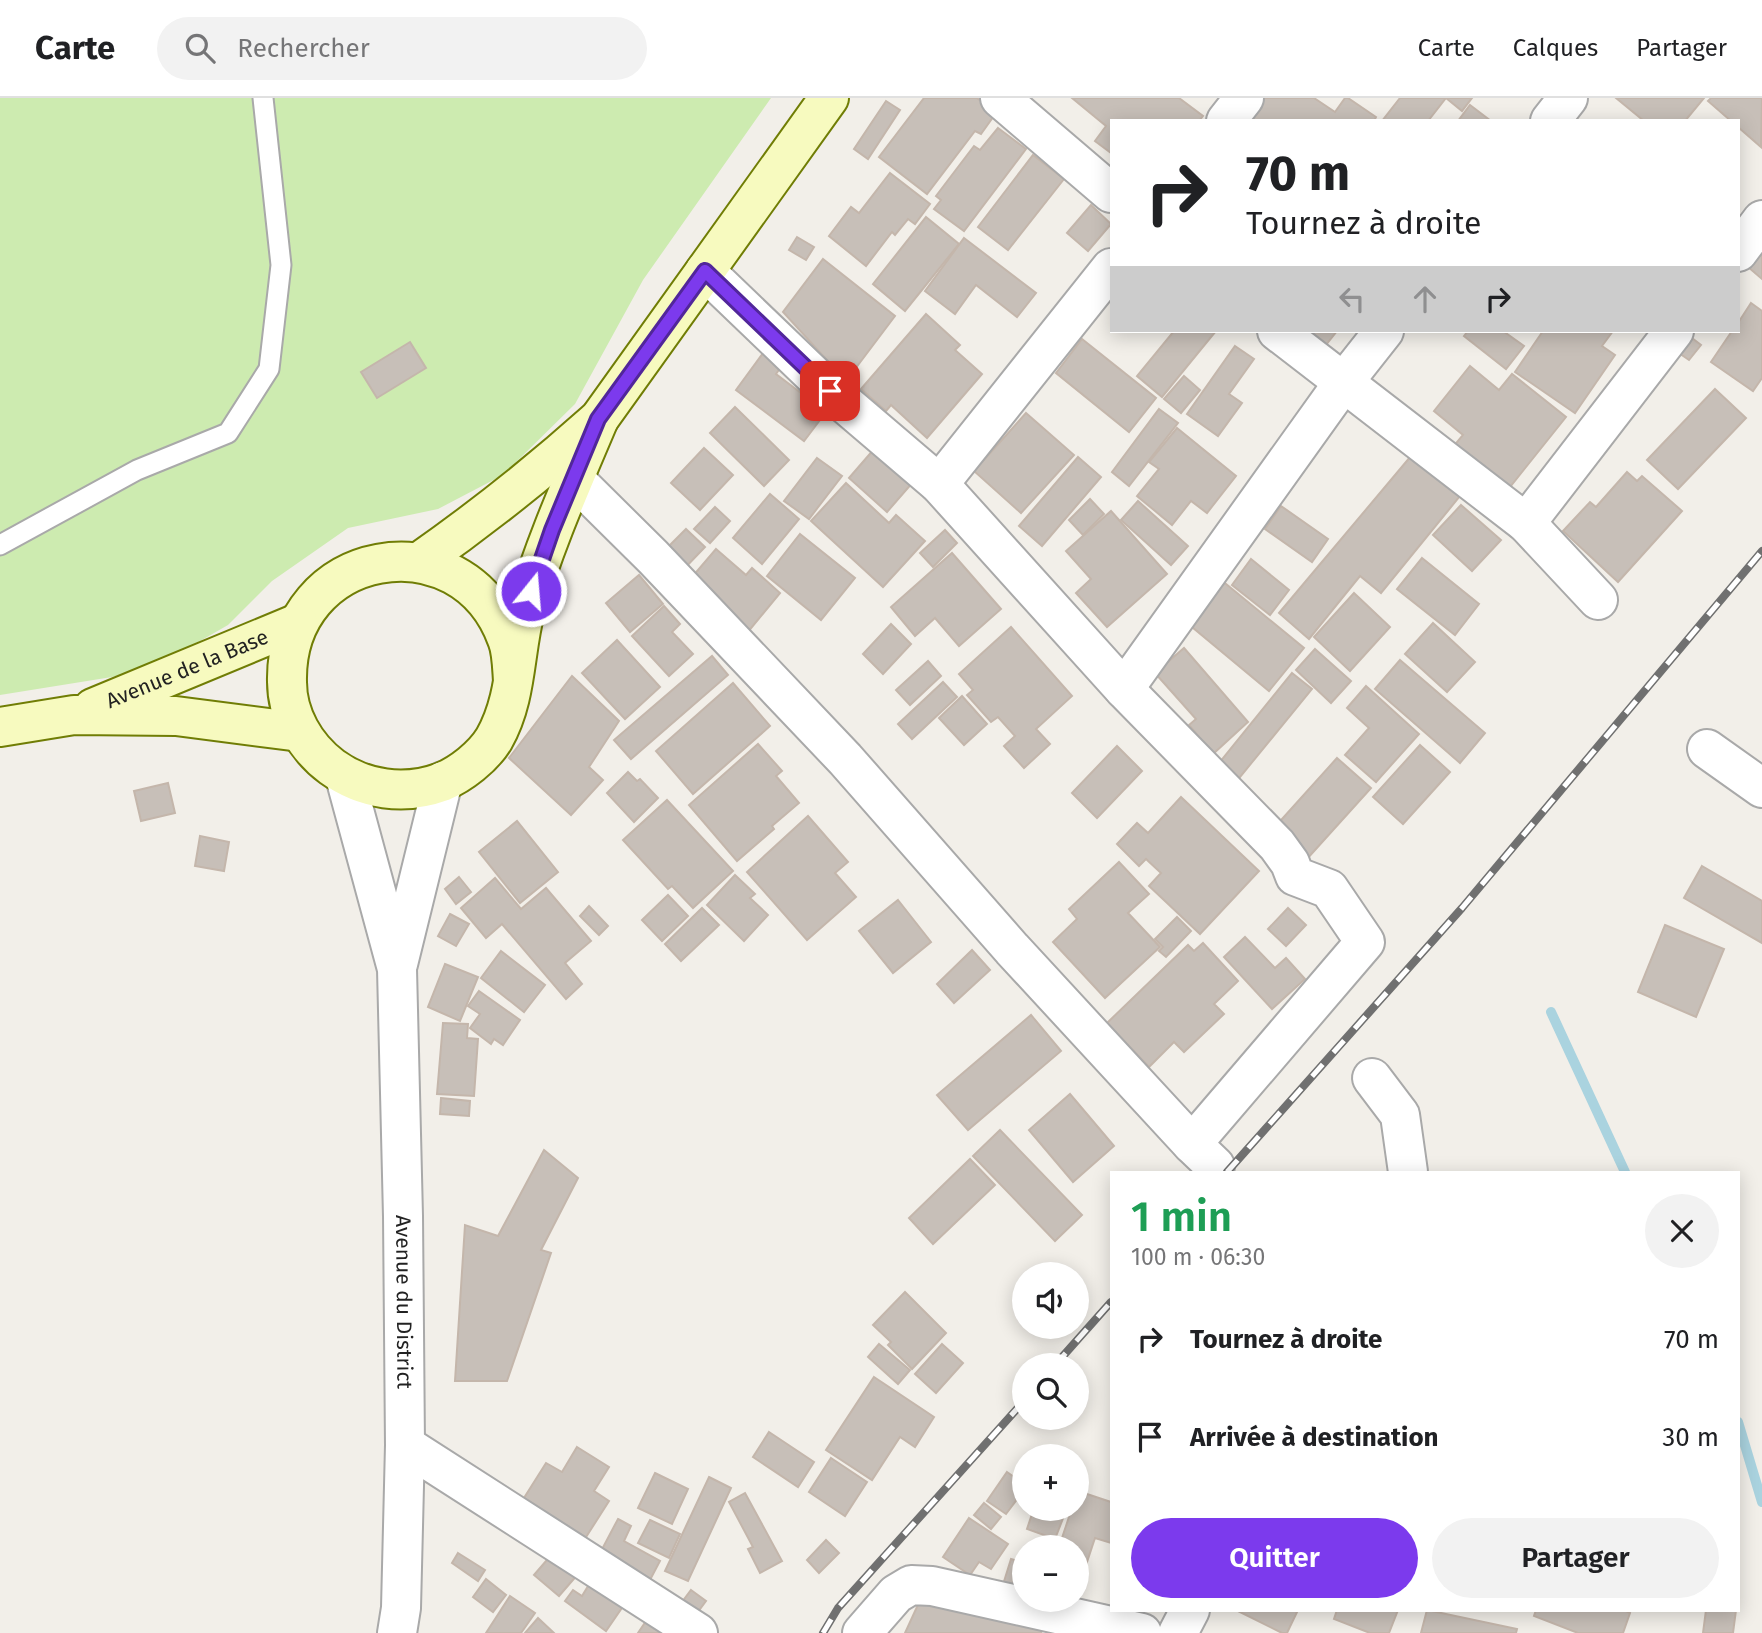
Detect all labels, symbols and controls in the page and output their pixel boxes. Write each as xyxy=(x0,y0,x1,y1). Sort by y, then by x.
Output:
search box xyxy=(157,17,647,80)
text: Carte xyxy=(35,28,115,68)
icon: search xyxy=(181,29,219,67)
text: Rechercher xyxy=(237,33,370,64)
text: Carte xyxy=(1418,34,1475,62)
text: Calques xyxy=(1513,34,1598,62)
text: Partager xyxy=(1636,34,1727,62)
text: 70 m xyxy=(1246,144,1350,203)
icon: right xyxy=(1131,147,1222,238)
text: Tournez à droite xyxy=(1246,204,1482,242)
icon: left xyxy=(1333,280,1371,318)
icon: ahead xyxy=(1406,280,1444,318)
icon: right xyxy=(1479,280,1517,318)
pin xyxy=(800,361,860,421)
icon: arrive xyxy=(811,372,849,410)
position arrow xyxy=(494,554,568,628)
street label: Avenue de la Base xyxy=(102,624,272,714)
text: 1 min xyxy=(1131,1192,1232,1242)
button: close xyxy=(1645,1194,1719,1268)
street label: Avenue du District xyxy=(390,1215,418,1390)
text: 100 m · 06:30 xyxy=(1131,1243,1265,1271)
map controls xyxy=(1012,1262,1089,1612)
button: sound xyxy=(1012,1262,1089,1339)
icon: right xyxy=(1131,1320,1169,1358)
text: Tournez à droite xyxy=(1190,1324,1382,1355)
text: 70 m xyxy=(1664,1324,1719,1355)
button: search xyxy=(1012,1353,1089,1430)
icon: arrive xyxy=(1131,1418,1169,1456)
text: Arrivée à destination xyxy=(1190,1422,1439,1453)
text: 30 m xyxy=(1662,1422,1719,1453)
button: + xyxy=(1012,1444,1089,1521)
button: Quitter xyxy=(1131,1518,1418,1598)
button: Partager xyxy=(1432,1518,1719,1598)
button: − xyxy=(1012,1535,1089,1612)

